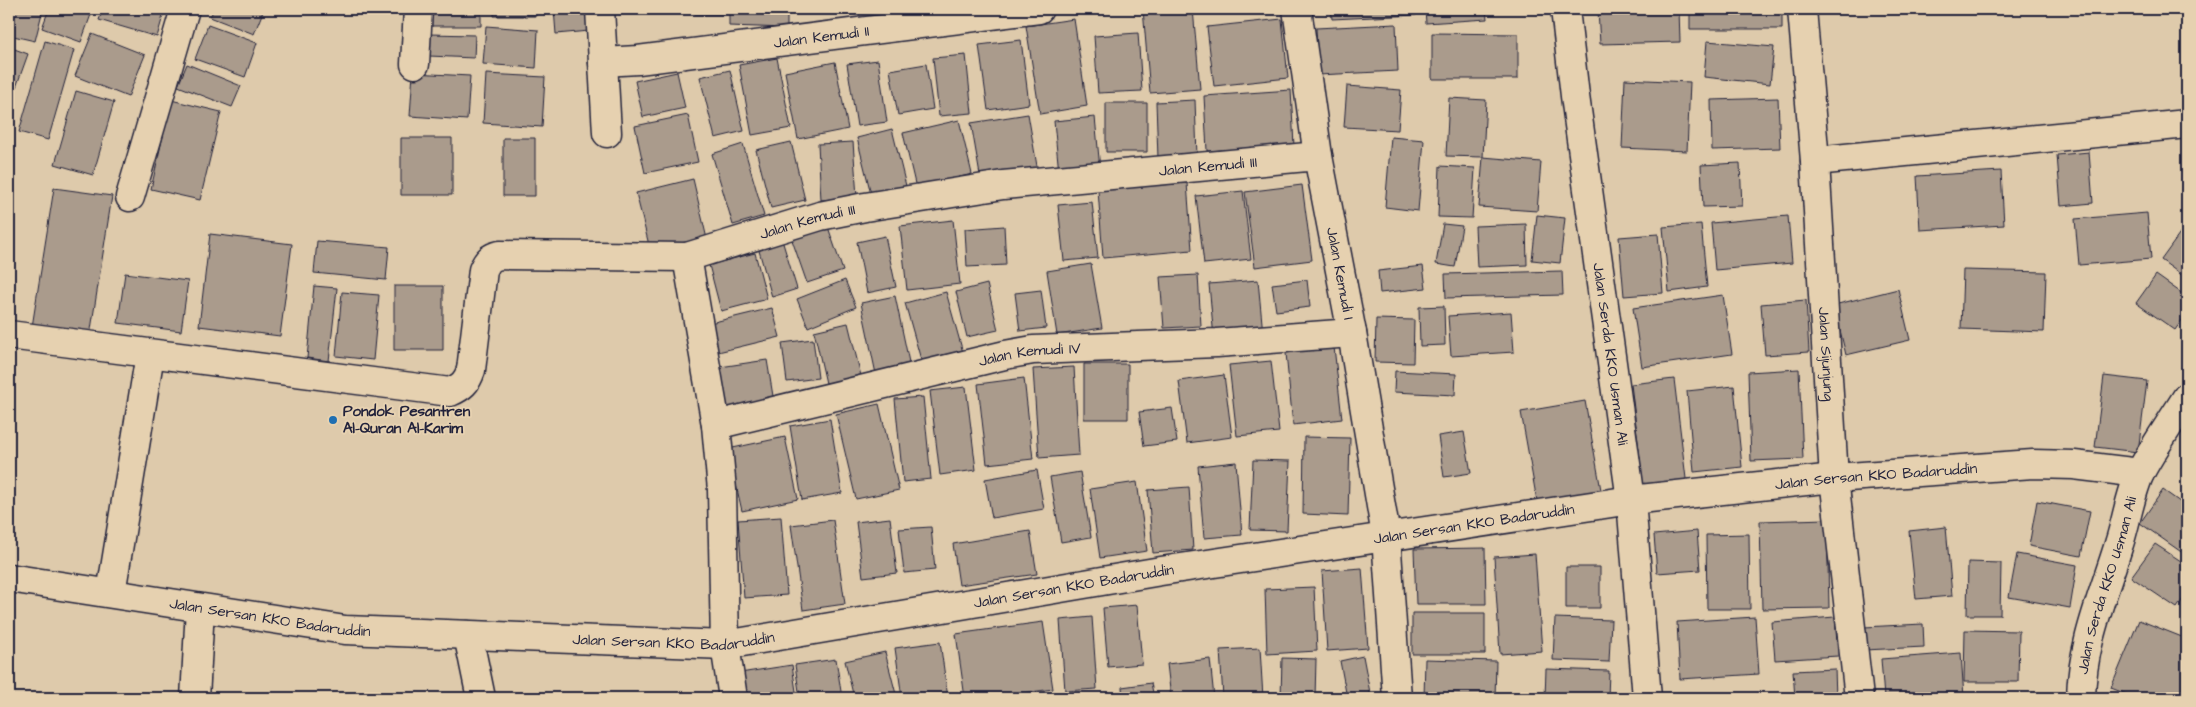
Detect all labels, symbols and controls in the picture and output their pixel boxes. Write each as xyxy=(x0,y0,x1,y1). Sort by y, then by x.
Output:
street label: Jalan Kemudi II xyxy=(772,20,871,53)
street label: Jalan Kemudi III xyxy=(1158,151,1258,181)
street label: Jalan Kemudi III xyxy=(757,199,857,245)
street label: Jalan Kemudi I xyxy=(1321,225,1360,321)
street label: Jalan Serda KKO Usman Ali xyxy=(1588,261,1634,447)
street label: Jalan Sijunjung xyxy=(1813,306,1840,402)
street label: Jalan Kemudi IV xyxy=(976,338,1082,372)
place label: Pondok Pesantren Al-Quran Al-Karim xyxy=(343,401,471,439)
marker: Pondok Pesantren Al-Quran Al-Karim xyxy=(327,414,339,426)
street label: Jalan Sersan KKO Badaruddin xyxy=(1774,457,1978,495)
street label: Jalan Serda KKO Usman Ali xyxy=(2072,493,2142,675)
street label: Jalan Sersan KKO Badaruddin xyxy=(1372,498,1576,549)
street label: Jalan Sersan KKO Badaruddin xyxy=(972,559,1176,613)
street label: Jalan Sersan KKO Badaruddin xyxy=(168,592,371,642)
street label: Jalan Sersan KKO Badaruddin xyxy=(572,626,777,656)

